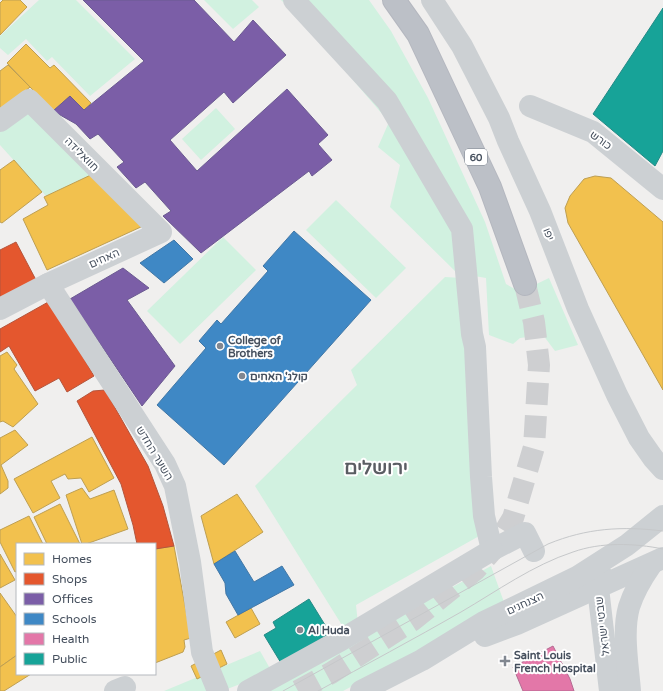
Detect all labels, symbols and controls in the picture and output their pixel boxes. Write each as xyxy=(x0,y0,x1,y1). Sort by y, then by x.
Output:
street label: כורש xyxy=(587,128,614,153)
street label: חוואלידה xyxy=(62,135,101,174)
road number: 60 xyxy=(465,149,487,165)
street label: יפו xyxy=(540,226,557,242)
street label: האחים xyxy=(87,246,122,271)
place label: College of Brothers xyxy=(228,334,282,360)
marker: College of Brothers xyxy=(215,341,225,351)
place label: קולג' האחים xyxy=(250,370,308,383)
marker: קולג' האחים xyxy=(237,371,247,381)
street label: השער החדש xyxy=(133,424,176,483)
district label: ירושלים xyxy=(344,457,408,479)
legend xyxy=(16,543,156,675)
text: Homes xyxy=(52,552,92,566)
text: Shops xyxy=(52,572,87,586)
street label: הצנחנים xyxy=(504,589,546,618)
text: Offices xyxy=(52,592,93,606)
street label: שבטי ישראל xyxy=(592,596,613,656)
text: Schools xyxy=(52,612,97,626)
place label: Al Huda xyxy=(308,624,350,637)
marker: Al Huda xyxy=(295,625,305,635)
text: Health xyxy=(52,632,89,646)
place label: Saint Louis French Hospital xyxy=(514,649,596,676)
text: Public xyxy=(52,652,87,666)
marker: Saint Louis French Hospital xyxy=(499,655,511,667)

